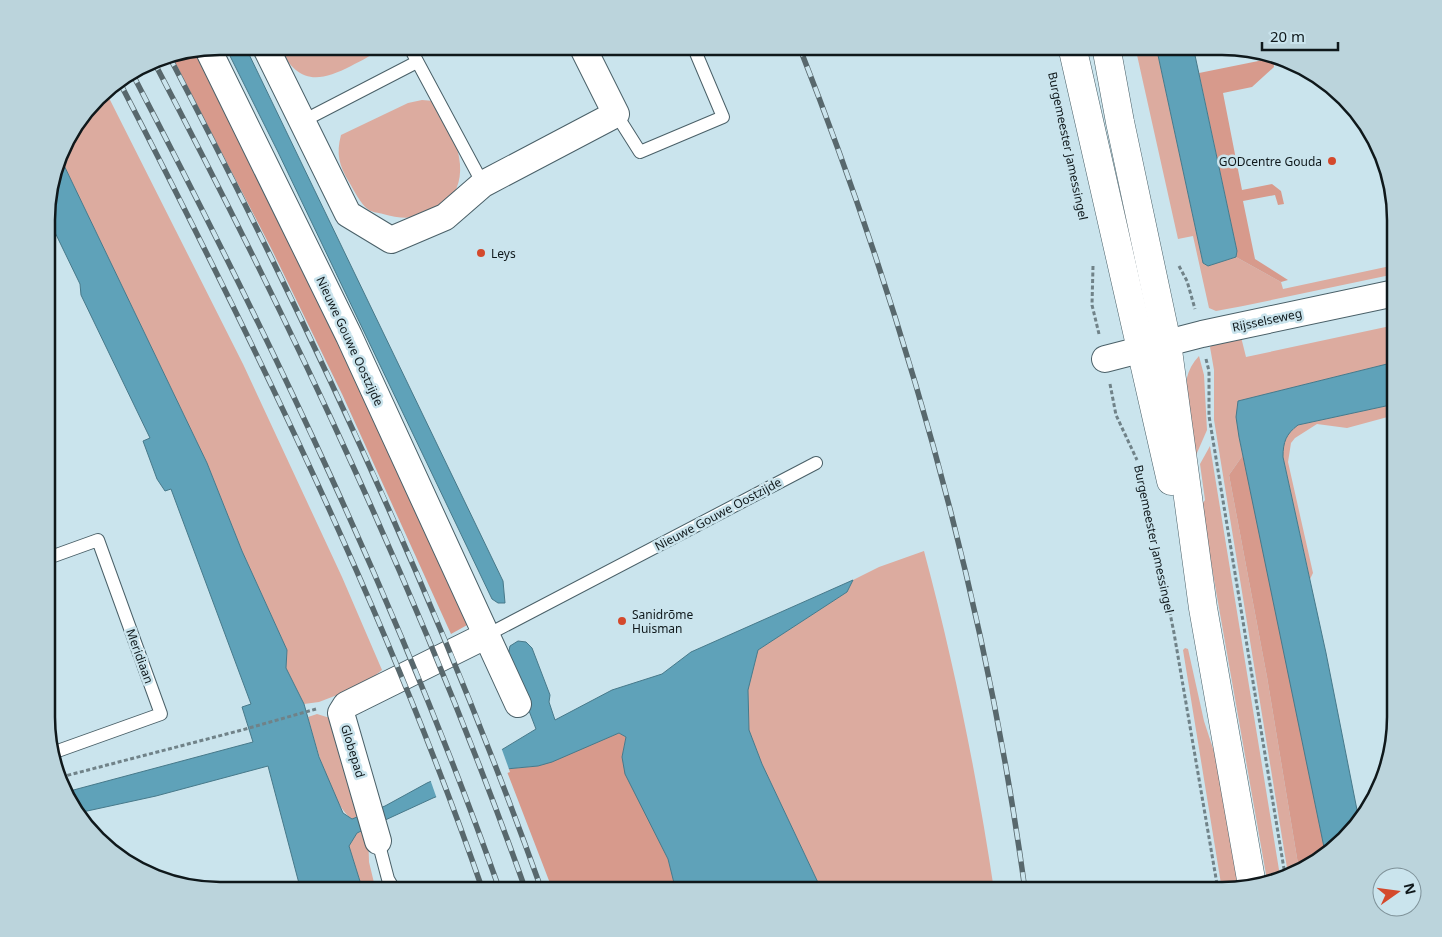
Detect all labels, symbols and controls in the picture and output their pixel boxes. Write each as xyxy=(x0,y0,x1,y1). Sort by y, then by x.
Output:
scale bar xyxy=(1262,20,1338,52)
text: 20 m xyxy=(1270,26,1305,46)
street label: Burgemeester Jamessingel xyxy=(1044,70,1092,222)
place label: GODcentre Gouda xyxy=(1219,153,1322,170)
marker: GODcentre Gouda xyxy=(1326,155,1338,167)
place label: Leys xyxy=(491,245,516,262)
marker: Leys xyxy=(475,247,487,259)
street label: Nieuwe Gouwe Oostzijde xyxy=(312,273,388,409)
street label: Rijsselseweg xyxy=(1231,304,1303,336)
street label: Burgemeester Jamessingel xyxy=(1130,463,1178,615)
street label: Nieuwe Gouwe Oostzijde xyxy=(652,473,785,555)
place label: Sanidrõme Huisman xyxy=(632,606,693,637)
marker: Sanidrõme Huisman xyxy=(616,615,628,627)
street label: Meridiaan xyxy=(122,626,158,686)
street label: Globepad xyxy=(337,722,369,780)
north arrow xyxy=(1372,867,1422,917)
text: N xyxy=(1400,881,1421,897)

